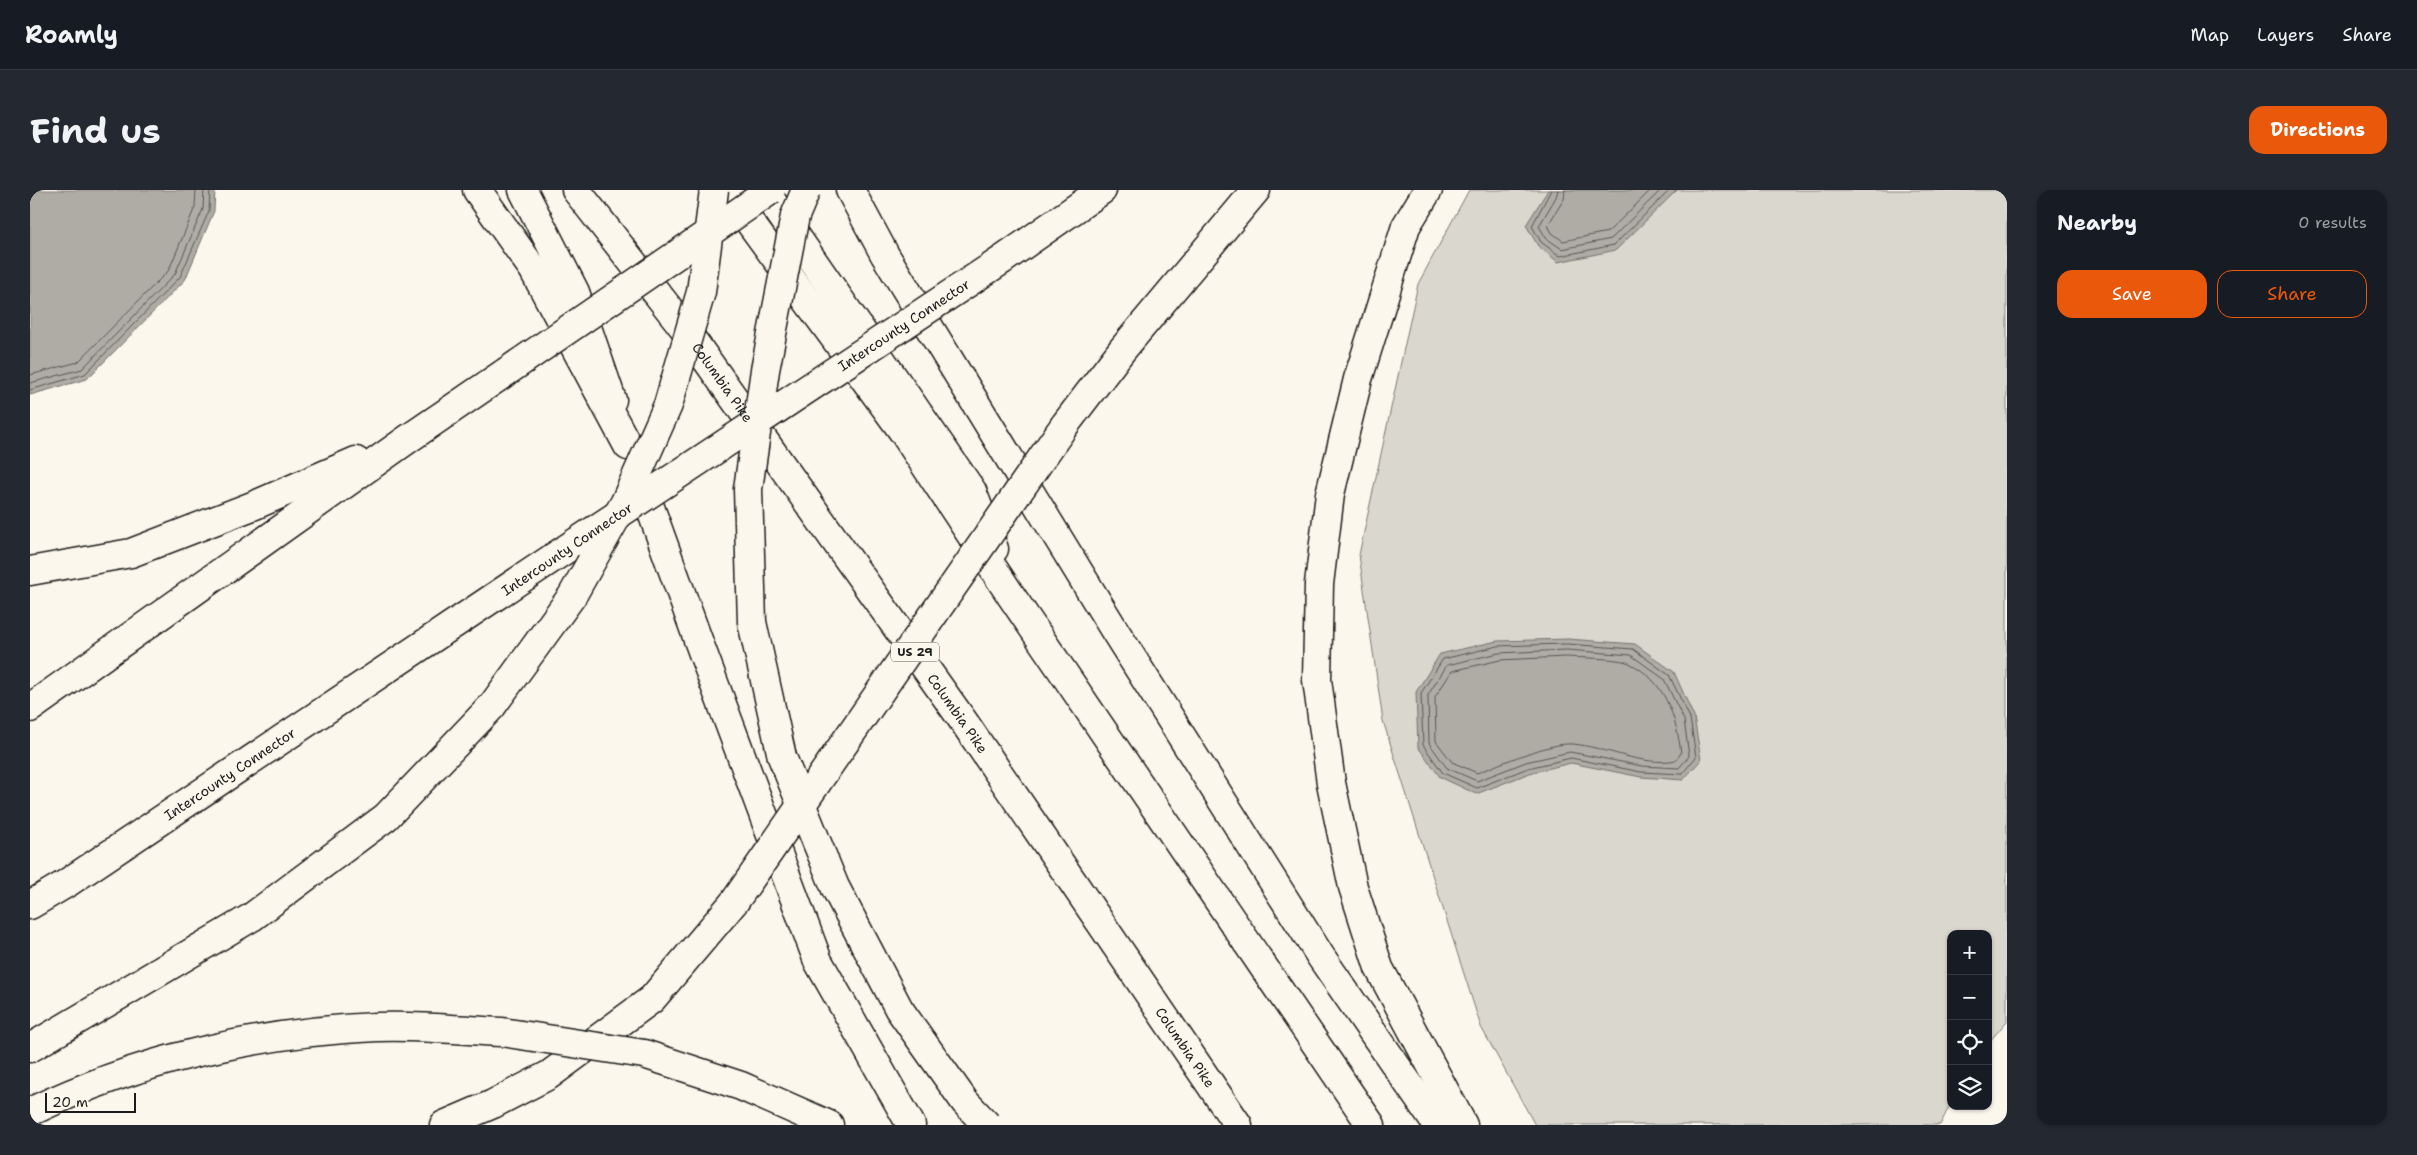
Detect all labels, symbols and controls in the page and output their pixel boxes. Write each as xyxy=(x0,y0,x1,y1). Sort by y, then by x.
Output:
text: Roamly xyxy=(25,19,118,51)
text: Map xyxy=(2191,23,2229,47)
text: Layers xyxy=(2257,23,2314,47)
text: Share xyxy=(2342,23,2392,47)
button: Directions xyxy=(2249,106,2387,154)
text: Find us xyxy=(30,107,161,154)
text: Nearby xyxy=(2057,209,2137,237)
text: 0 results xyxy=(2298,212,2367,233)
button: Save xyxy=(2057,270,2207,318)
button: Share xyxy=(2217,270,2367,318)
street label: Intercounty Connector xyxy=(835,275,974,375)
street label: Columbia Pike xyxy=(688,339,757,426)
street label: Intercounty Connector xyxy=(498,498,636,600)
road number: US 29 xyxy=(891,642,939,662)
street label: Columbia Pike xyxy=(923,670,992,757)
street label: Intercounty Connector xyxy=(161,723,299,824)
map controls xyxy=(1947,930,1992,1110)
button: + xyxy=(1947,930,1992,975)
button: − xyxy=(1947,975,1992,1020)
street label: Columbia Pike xyxy=(1151,1004,1219,1091)
button: locate xyxy=(1947,1020,1992,1065)
button: layers xyxy=(1947,1065,1992,1110)
scale bar xyxy=(45,1090,136,1113)
text: 20 m xyxy=(52,1093,88,1111)

